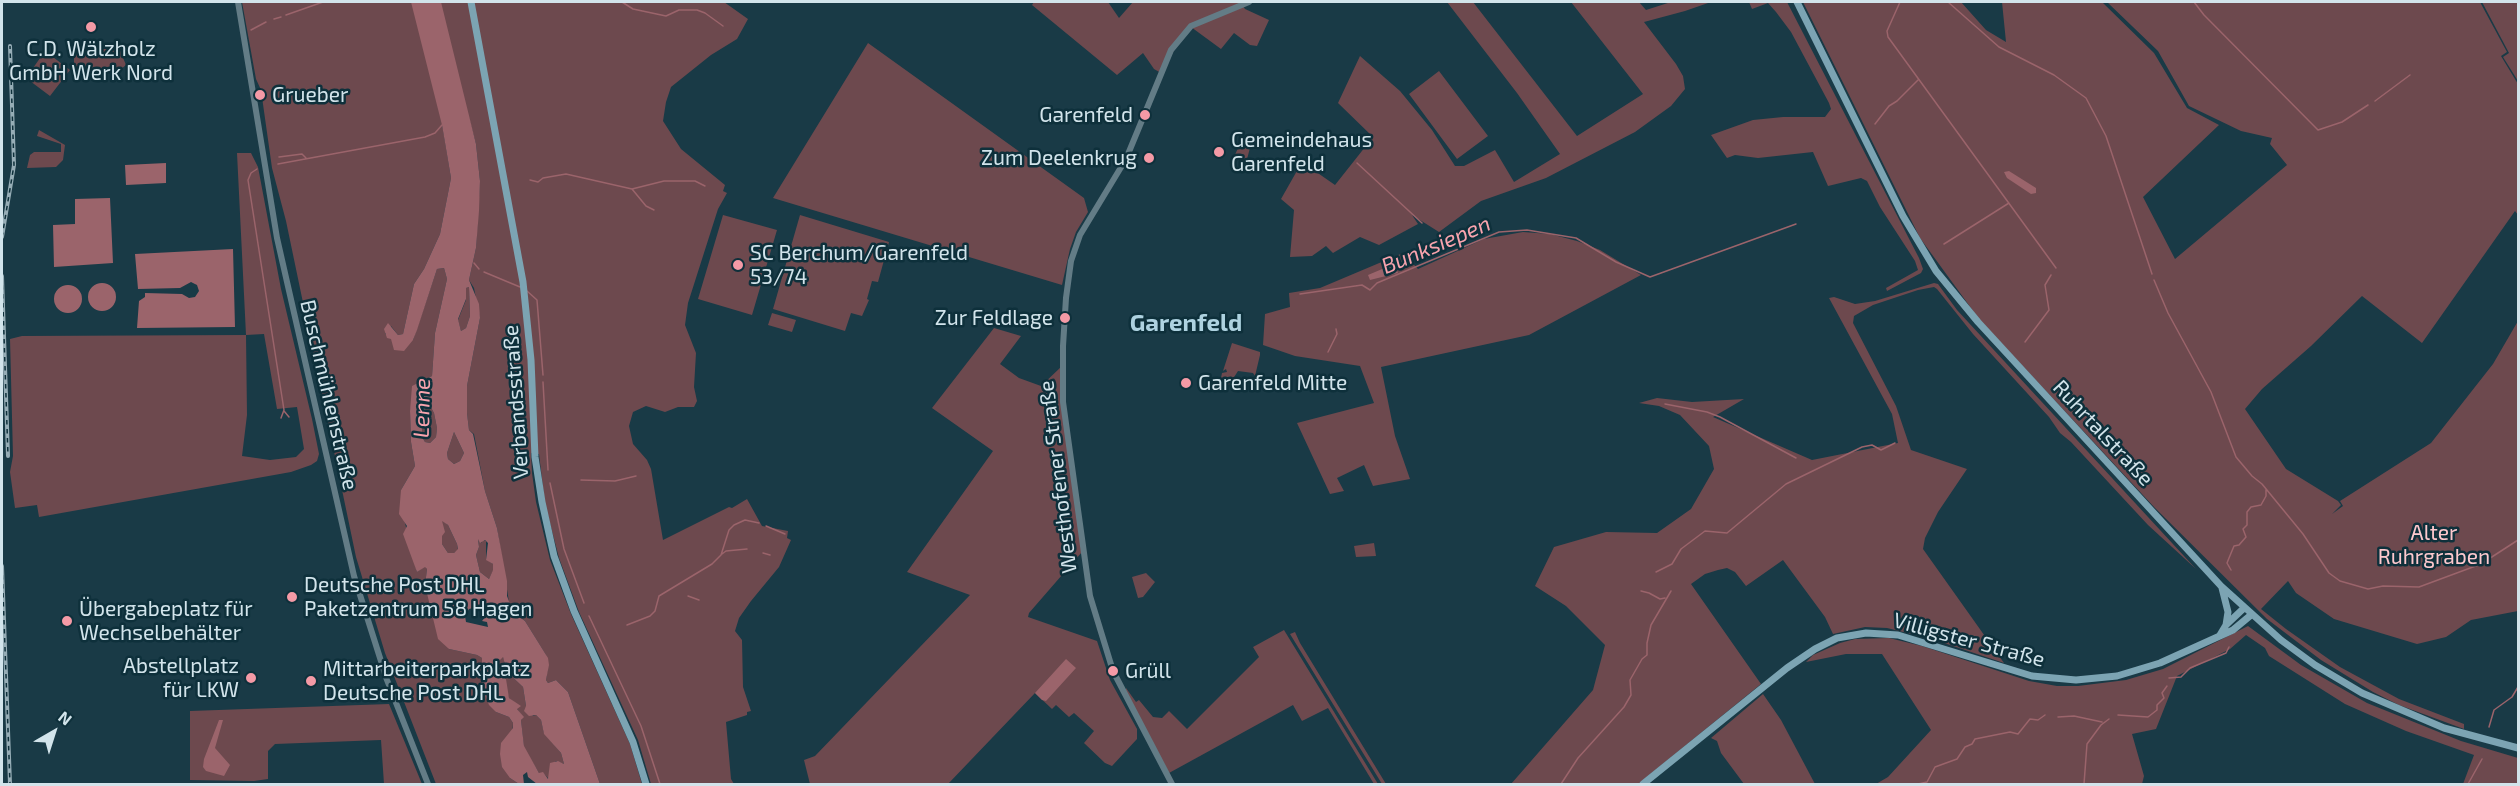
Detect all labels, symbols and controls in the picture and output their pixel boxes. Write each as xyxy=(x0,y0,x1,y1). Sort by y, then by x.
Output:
marker: C.D. Wälzholz GmbH Werk Nord xyxy=(84,20,98,34)
place label: C.D. Wälzholz GmbH Werk Nord xyxy=(9,36,173,86)
place label: Grueber xyxy=(272,82,349,108)
marker: Grueber xyxy=(253,88,267,102)
place label: Garenfeld xyxy=(1039,102,1133,128)
marker: Garenfeld xyxy=(1138,108,1152,122)
place label: Gemeindehaus Garenfeld xyxy=(1231,127,1372,177)
place label: Zum Deelenkrug xyxy=(981,145,1137,171)
marker: Gemeindehaus Garenfeld xyxy=(1212,145,1226,159)
marker: Zum Deelenkrug xyxy=(1142,151,1156,165)
water label: Bunksiepen xyxy=(1378,210,1494,280)
place label: SC Berchum/Garenfeld 53/74 xyxy=(750,240,968,290)
marker: SC Berchum/Garenfeld 53/74 xyxy=(731,258,745,272)
street label: Buschmühlenstraße xyxy=(295,297,363,493)
place label: Zur Feldlage xyxy=(935,305,1053,331)
district label: Garenfeld xyxy=(1130,309,1242,337)
marker: Zur Feldlage xyxy=(1058,311,1072,325)
street label: Verbandsstraße xyxy=(498,324,534,480)
place label: Garenfeld Mitte xyxy=(1198,370,1347,396)
street label: Ruhrtalstraße xyxy=(2048,375,2158,491)
marker: Garenfeld Mitte xyxy=(1179,376,1193,390)
water label: Lenne xyxy=(408,378,436,438)
street label: Westhofener Straße xyxy=(1034,379,1082,575)
park label: Alter Ruhrgraben xyxy=(2378,520,2490,570)
place label: Deutsche Post DHL Paketzentrum 58 Hagen xyxy=(304,572,532,622)
marker: Deutsche Post DHL Paketzentrum 58 Hagen xyxy=(285,590,299,604)
place label: Übergabeplatz für Wechselbehälter xyxy=(79,596,253,646)
street label: Villigster Straße xyxy=(1891,608,2047,672)
marker: Übergabeplatz für Wechselbehälter xyxy=(60,614,74,628)
place label: Abstellplatz für LKW xyxy=(123,653,239,703)
place label: Mittarbeiterparkplatz Deutsche Post DHL xyxy=(323,656,530,706)
place label: Grüll xyxy=(1125,658,1171,684)
marker: Grüll xyxy=(1106,664,1120,678)
marker: Abstellplatz für LKW xyxy=(244,671,258,685)
marker: Mittarbeiterparkplatz Deutsche Post DHL xyxy=(304,674,318,688)
north arrow xyxy=(24,702,84,762)
text: N xyxy=(55,707,76,729)

